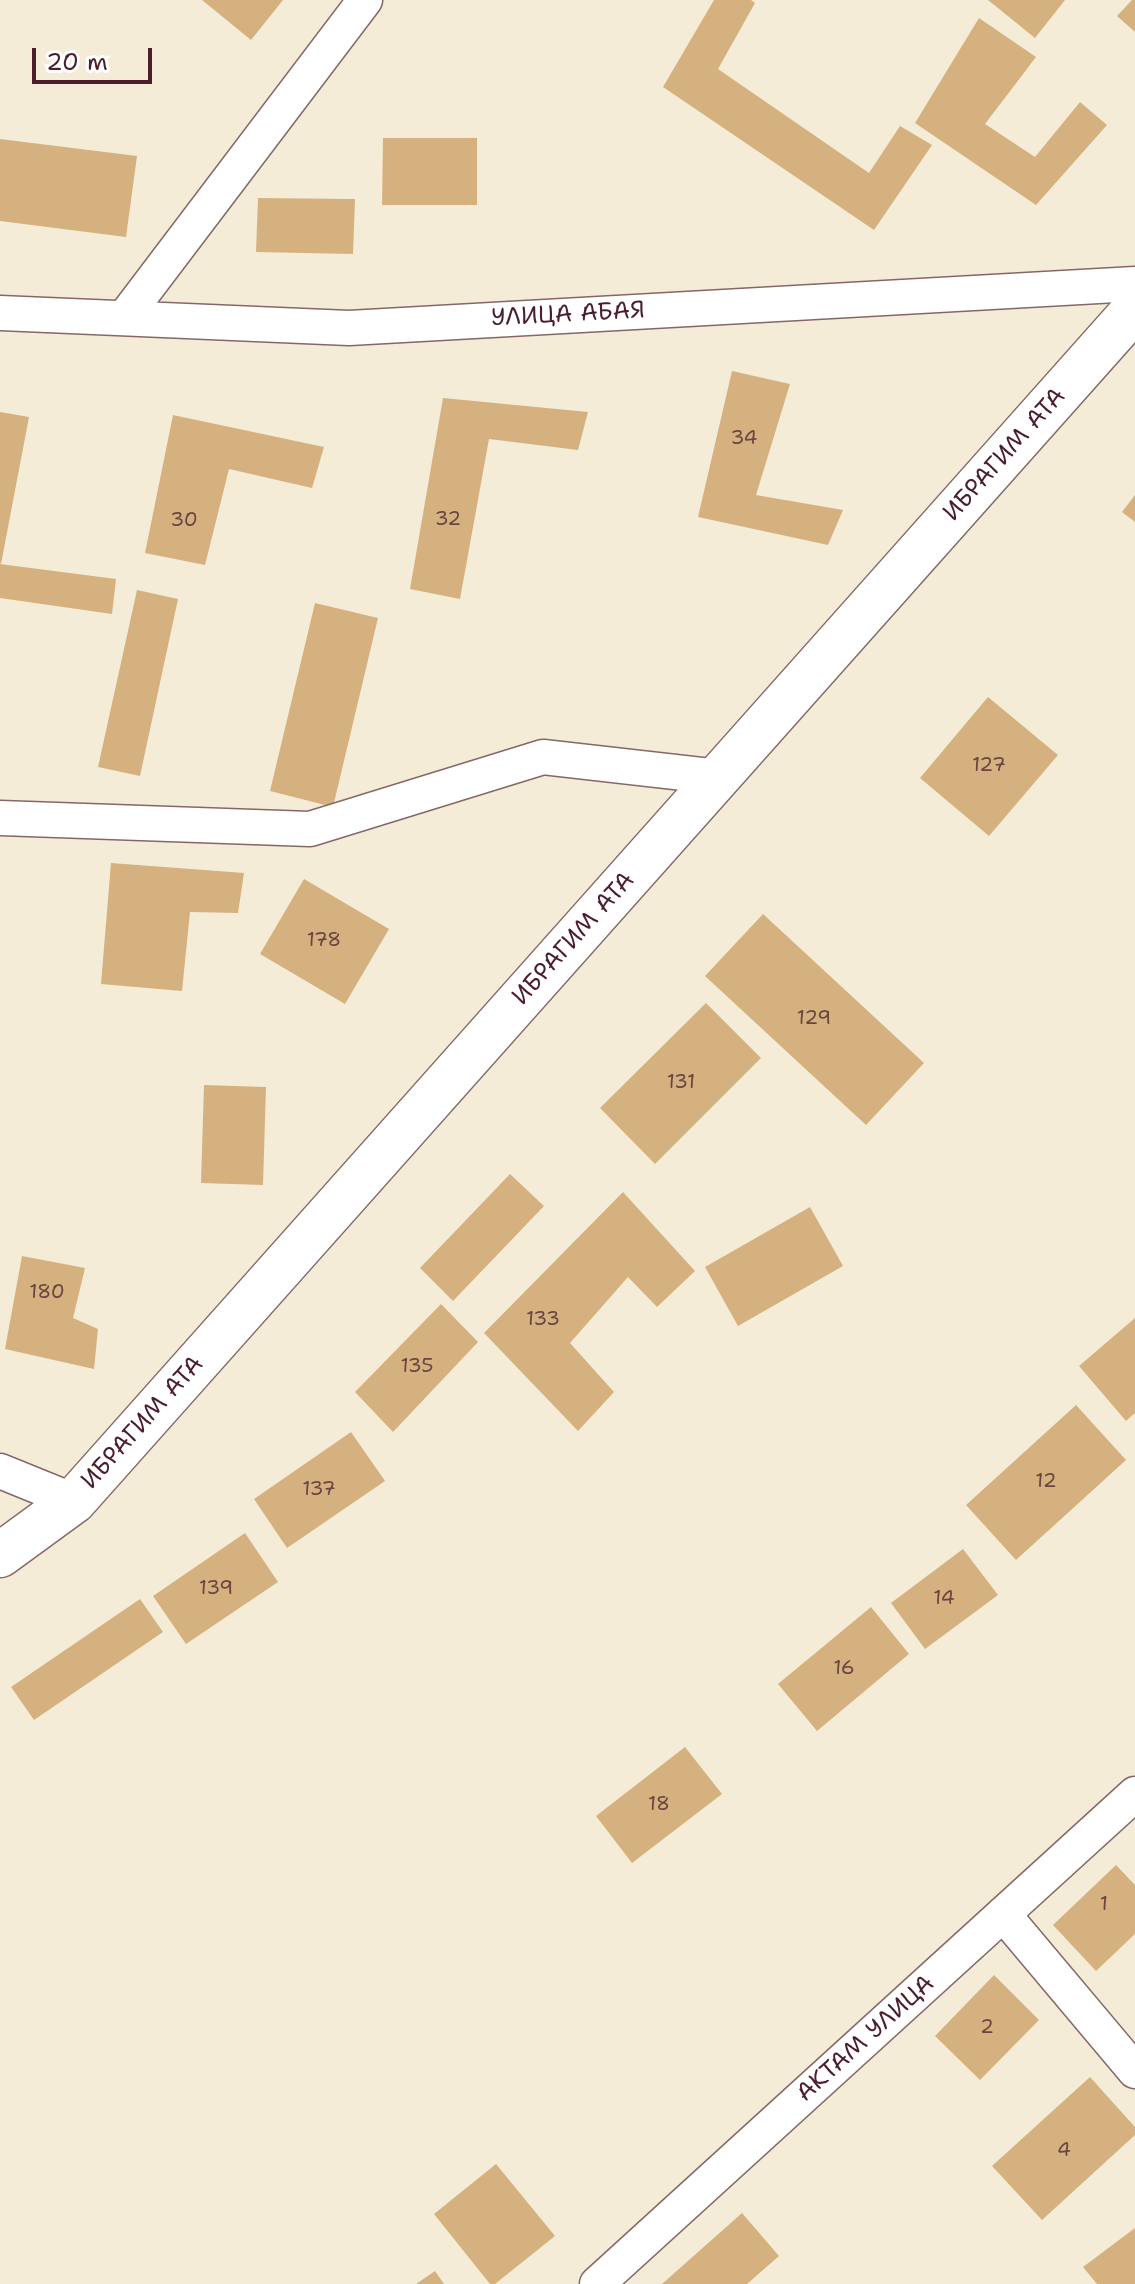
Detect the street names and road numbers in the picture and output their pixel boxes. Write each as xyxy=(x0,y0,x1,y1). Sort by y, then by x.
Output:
street label: УЛИЦА АБАЯ xyxy=(490,297,646,333)
street label: ИБРАГИМ АТА xyxy=(938,383,1072,527)
street label: ИБРАГИМ АТА xyxy=(507,867,641,1011)
street label: ИБРАГИМ АТА xyxy=(76,1351,210,1495)
street label: АКТАМ УЛИЦА xyxy=(791,1970,941,2108)

